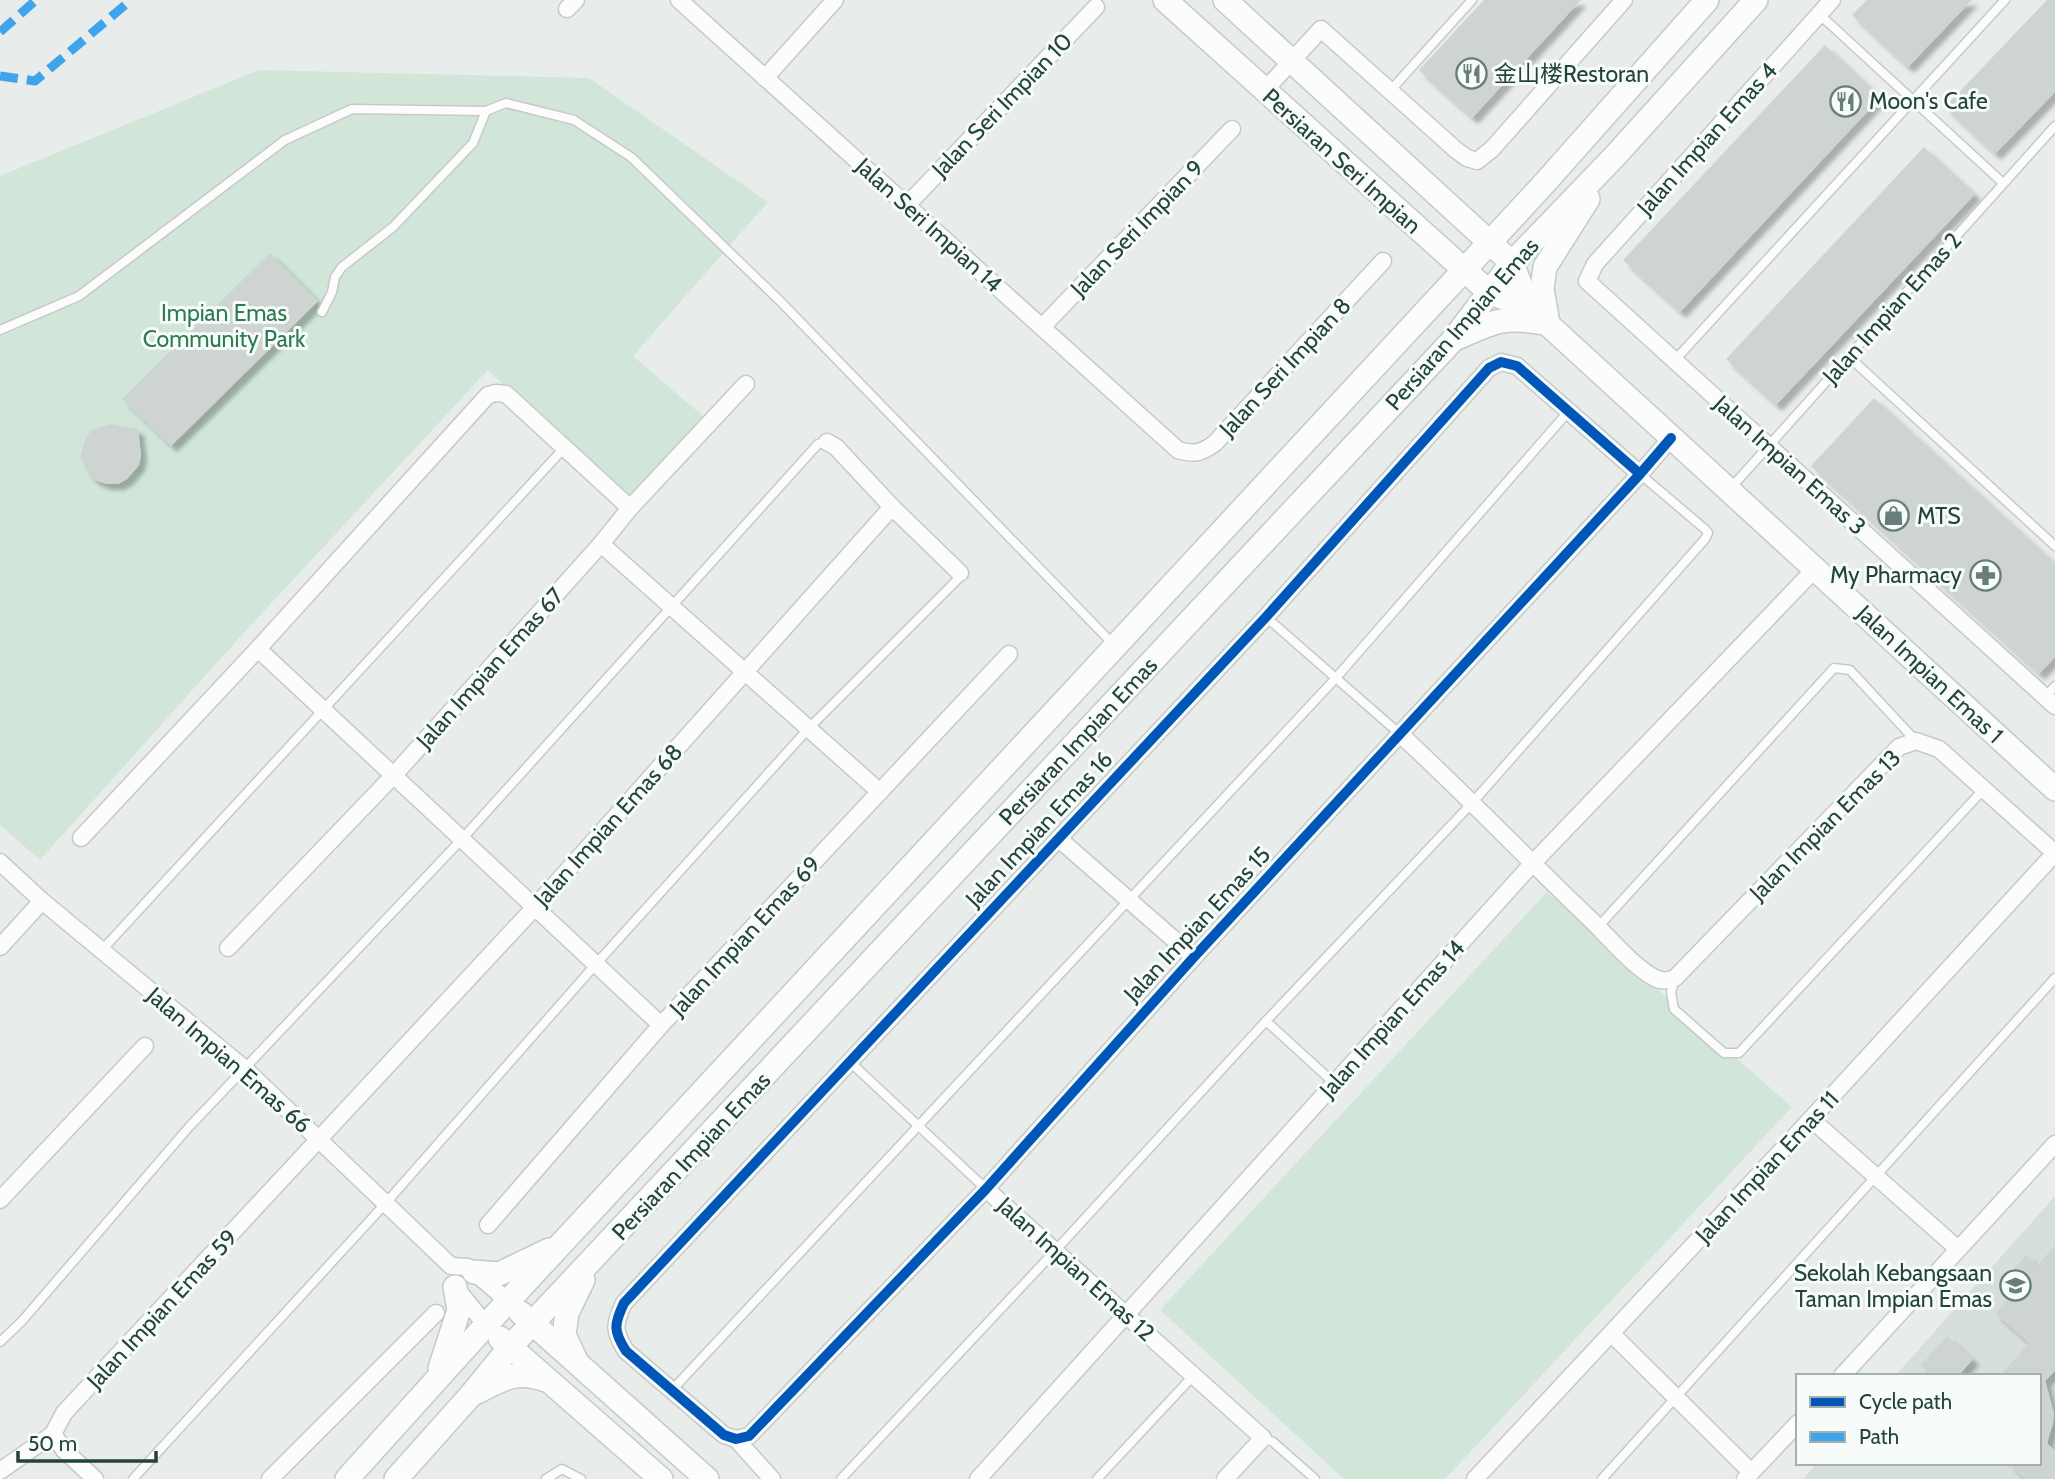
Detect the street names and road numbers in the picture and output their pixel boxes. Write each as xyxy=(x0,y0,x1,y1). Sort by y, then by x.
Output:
street label: Jalan Seri Impian 10 xyxy=(925,27,1078,184)
street label: Jalan Impian Emas 4 xyxy=(1631,57,1783,222)
street label: Persiaran Seri Impian xyxy=(1257,83,1427,239)
street label: Jalan Seri Impian 14 xyxy=(849,151,1008,298)
street label: Jalan Seri Impian 9 xyxy=(1064,154,1209,303)
street label: Jalan Impian Emas 2 xyxy=(1816,226,1967,390)
street label: Persiaran Impian Emas xyxy=(1379,232,1545,416)
street label: Jalan Seri Impian 8 xyxy=(1213,292,1357,443)
street label: Jalan Impian Emas 3 xyxy=(1708,389,1872,541)
street label: Jalan Impian Emas 67 xyxy=(410,582,570,755)
street label: Jalan Impian Emas 1 xyxy=(1850,598,2009,749)
street label: Persiaran Impian Emas xyxy=(993,651,1163,831)
street label: Jalan Impian Emas 68 xyxy=(527,738,688,913)
street label: Jalan Impian Emas 13 xyxy=(1743,744,1906,907)
street label: Jalan Impian Emas 16 xyxy=(959,745,1118,913)
street label: Jalan Impian Emas 15 xyxy=(1117,841,1276,1008)
street label: Jalan Impian Emas 69 xyxy=(663,850,826,1022)
street label: Jalan Impian Emas 14 xyxy=(1313,934,1470,1105)
street label: Jalan Impian Emas 66 xyxy=(140,980,317,1139)
street label: Persiaran Impian Emas xyxy=(606,1066,776,1246)
street label: Jalan Impian Emas 11 xyxy=(1689,1085,1844,1249)
street label: Jalan Impian Emas 12 xyxy=(991,1190,1160,1347)
street label: Jalan Impian Emas 59 xyxy=(80,1223,243,1395)

